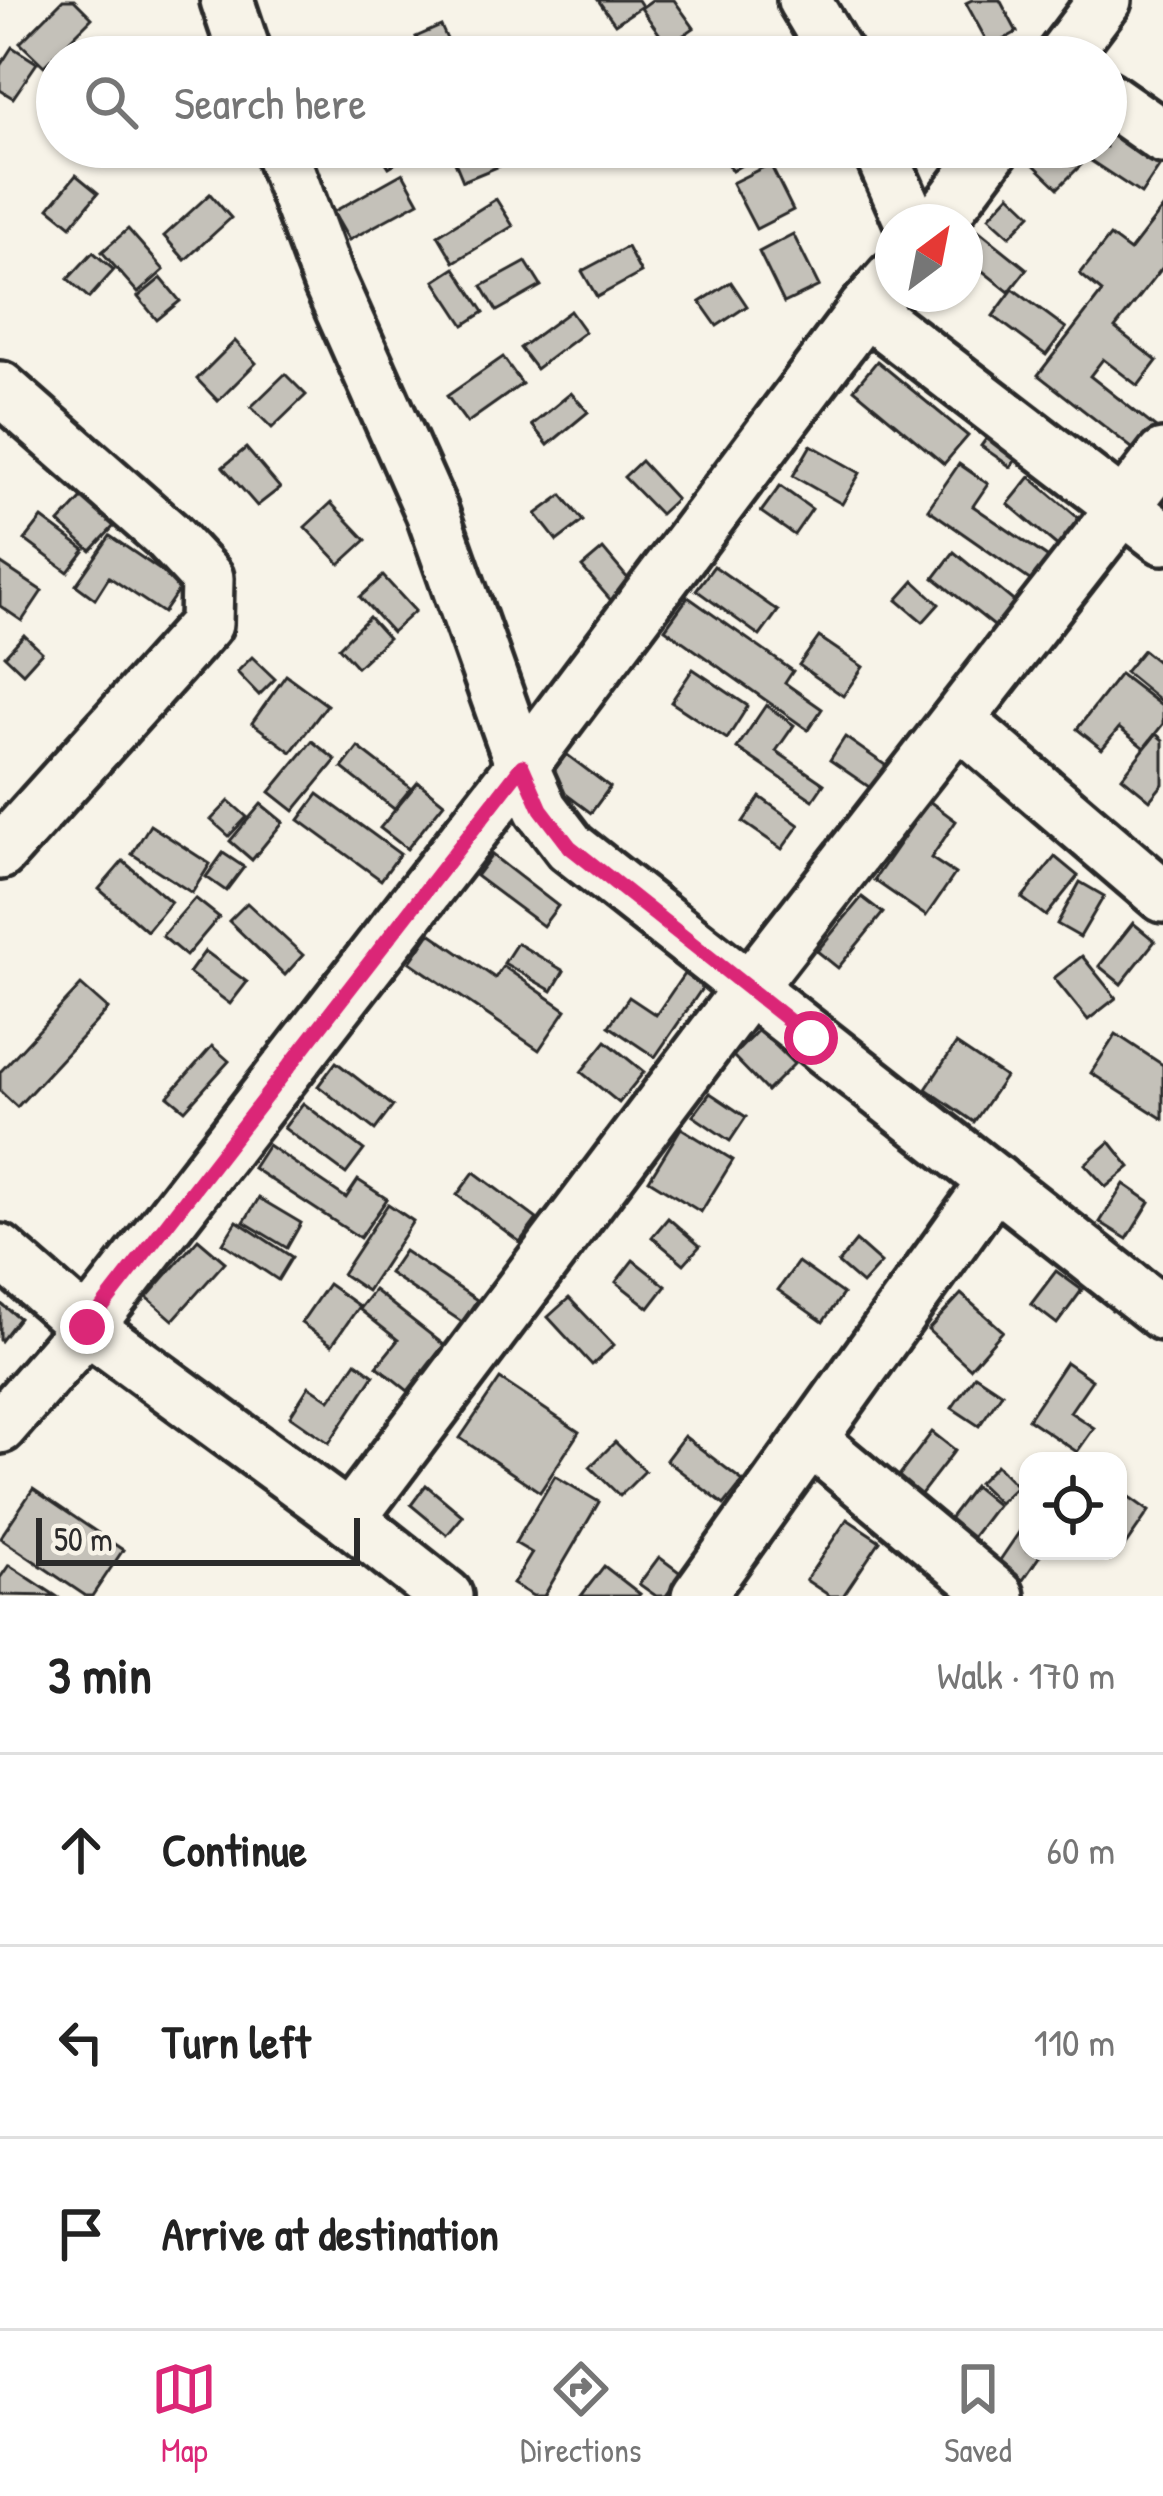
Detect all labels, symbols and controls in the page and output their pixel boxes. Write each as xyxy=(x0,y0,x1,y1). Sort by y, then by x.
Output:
search box xyxy=(36,36,1127,168)
icon: search xyxy=(78,69,144,135)
text: Search here xyxy=(174,72,366,133)
north arrow xyxy=(875,204,983,312)
route start xyxy=(784,1011,838,1065)
route end xyxy=(60,1300,114,1354)
map controls xyxy=(1019,1452,1127,1560)
button: locate xyxy=(1019,1452,1127,1560)
scale bar xyxy=(36,1512,360,1565)
text: 50 m xyxy=(54,1517,113,1561)
text: 3 min xyxy=(48,1640,152,1709)
text: Walk · 170 m xyxy=(937,1648,1115,1701)
icon: ahead xyxy=(48,1817,114,1883)
text: Continue xyxy=(162,1819,307,1880)
text: 60 m xyxy=(1046,1823,1115,1876)
icon: left xyxy=(48,2009,114,2075)
text: Turn left xyxy=(162,2011,311,2072)
text: 110 m xyxy=(1034,2015,1115,2068)
icon: arrive xyxy=(48,2201,114,2267)
text: Arrive at destination xyxy=(162,2203,499,2264)
tab: Map xyxy=(151,2356,217,2472)
tab: Directions xyxy=(520,2356,642,2472)
tab: Saved xyxy=(944,2356,1012,2472)

